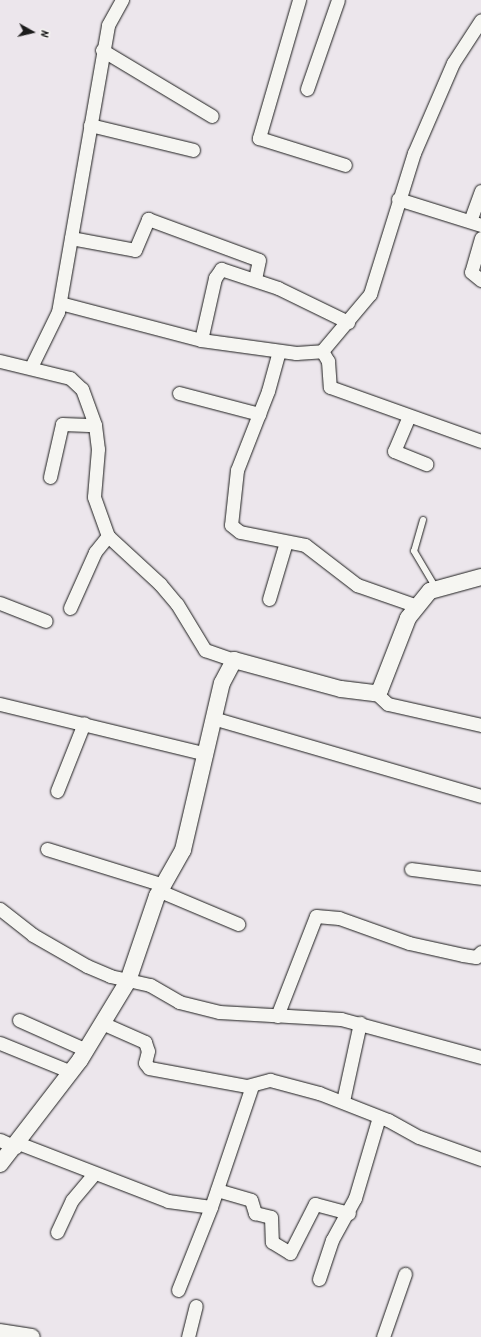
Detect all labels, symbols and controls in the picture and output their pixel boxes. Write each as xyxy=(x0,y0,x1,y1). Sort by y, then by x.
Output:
north arrow xyxy=(12,12,52,52)
text: N xyxy=(34,29,53,38)

